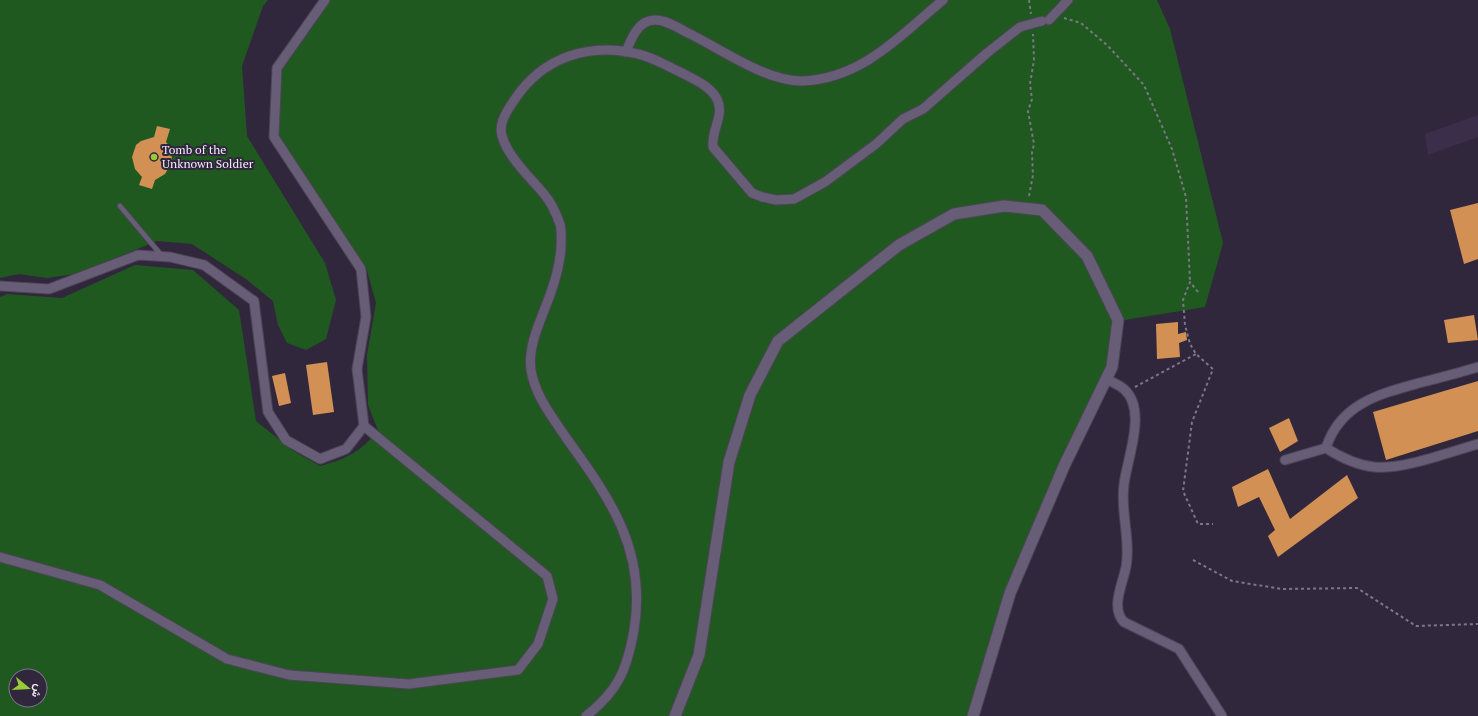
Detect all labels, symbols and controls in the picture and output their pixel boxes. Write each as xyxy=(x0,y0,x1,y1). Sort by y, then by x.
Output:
place label: Tomb of the Unknown Soldier xyxy=(162,142,254,171)
marker: Tomb of the Unknown Soldier xyxy=(149,152,159,162)
north arrow xyxy=(8,668,48,708)
text: ش xyxy=(29,683,46,700)

